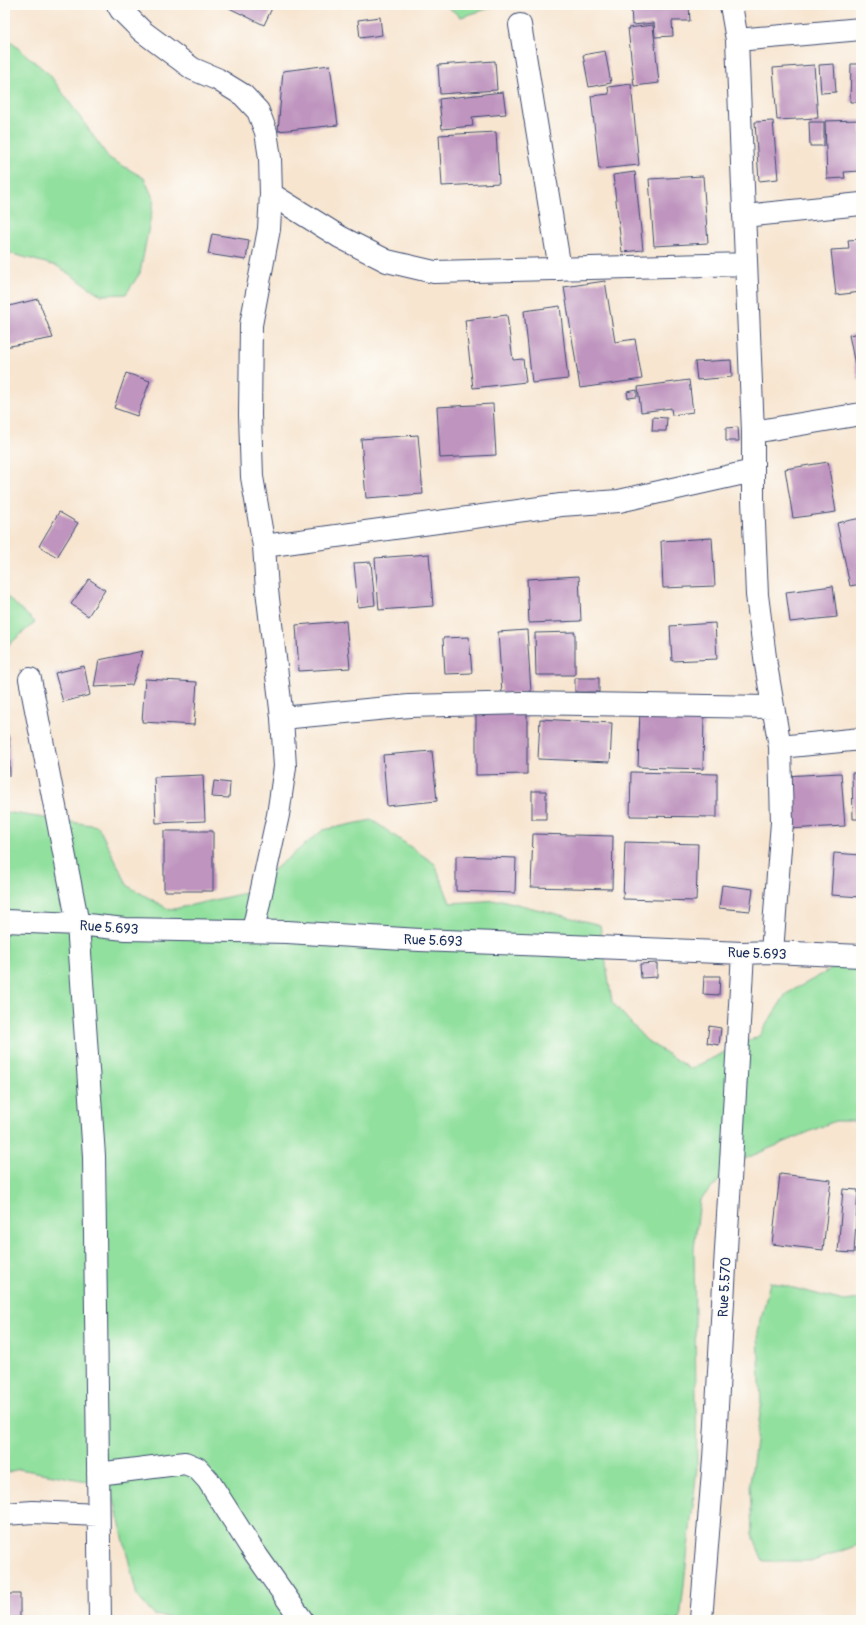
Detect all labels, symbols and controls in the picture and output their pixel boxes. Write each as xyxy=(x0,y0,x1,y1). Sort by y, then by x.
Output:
street label: Rue 5.693 xyxy=(79,917,139,938)
street label: Rue 5.693 xyxy=(403,931,463,950)
street label: Rue 5.693 xyxy=(727,944,787,963)
street label: Rue 5.570 xyxy=(714,1256,735,1318)

